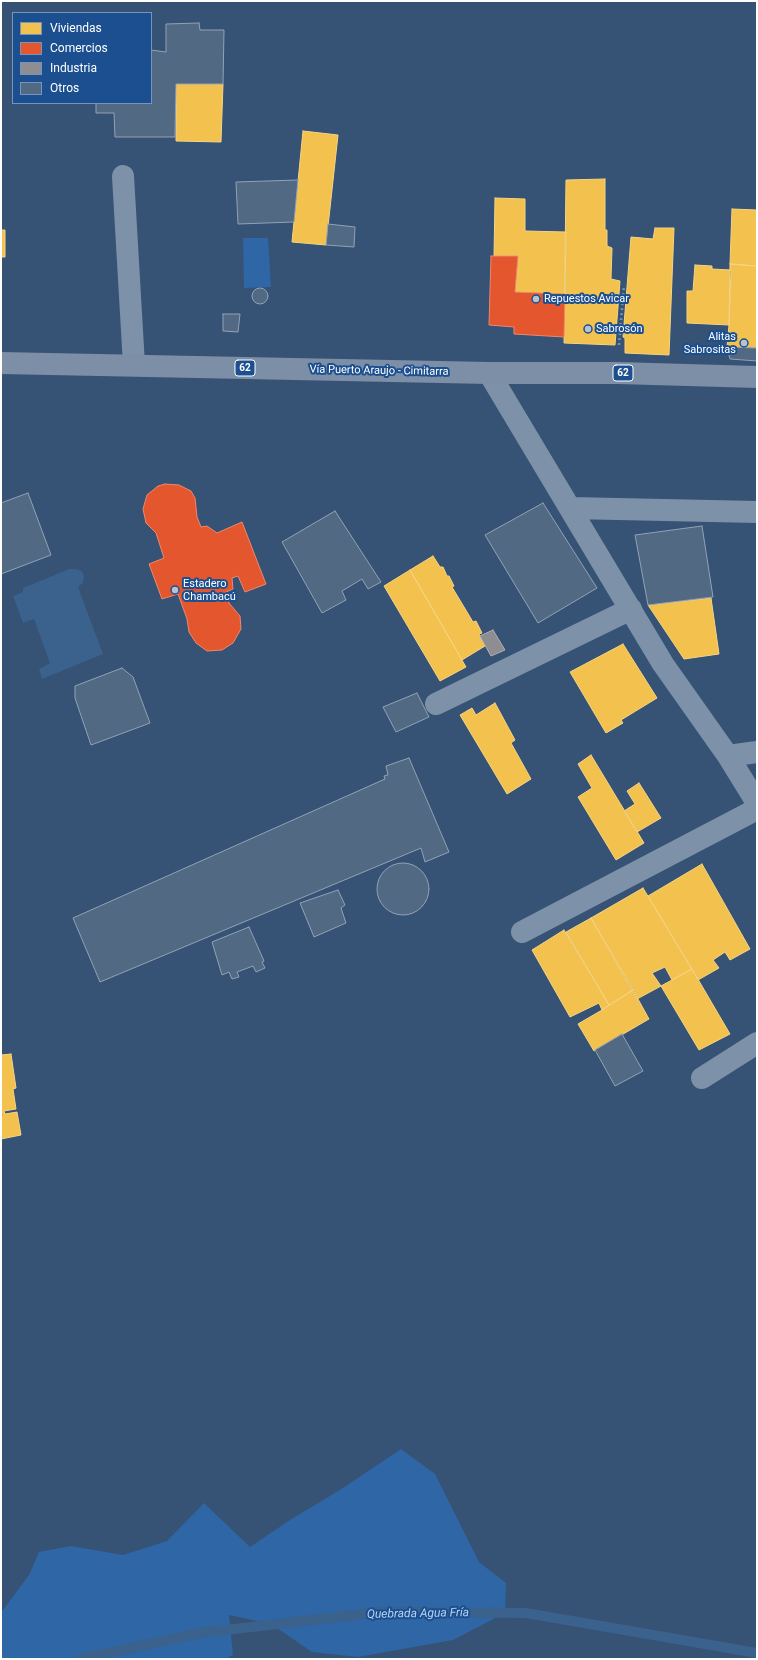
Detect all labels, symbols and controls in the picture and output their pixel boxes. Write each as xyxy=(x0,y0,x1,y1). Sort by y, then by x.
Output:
legend xyxy=(12,12,152,104)
text: Viviendas xyxy=(50,21,102,35)
text: Comercios xyxy=(50,41,108,55)
text: Industria xyxy=(50,61,97,75)
text: Otros xyxy=(50,81,79,95)
place label: Repuestos Avicar xyxy=(544,292,629,306)
marker: Repuestos Avicar xyxy=(531,294,541,304)
place label: Sabrosón xyxy=(596,322,643,336)
marker: Sabrosón xyxy=(583,324,593,334)
place label: Alitas Sabrositas xyxy=(684,330,736,356)
marker: Alitas Sabrositas xyxy=(739,338,749,348)
road number: 62 xyxy=(235,360,255,376)
street label: Vía Puerto Araujo - Cimitarra xyxy=(309,363,449,379)
road number: 62 xyxy=(613,365,633,381)
place label: Estadero Chambacú xyxy=(183,577,236,603)
marker: Estadero Chambacú xyxy=(170,585,180,595)
water label: Quebrada Agua Fría xyxy=(367,1606,469,1622)

